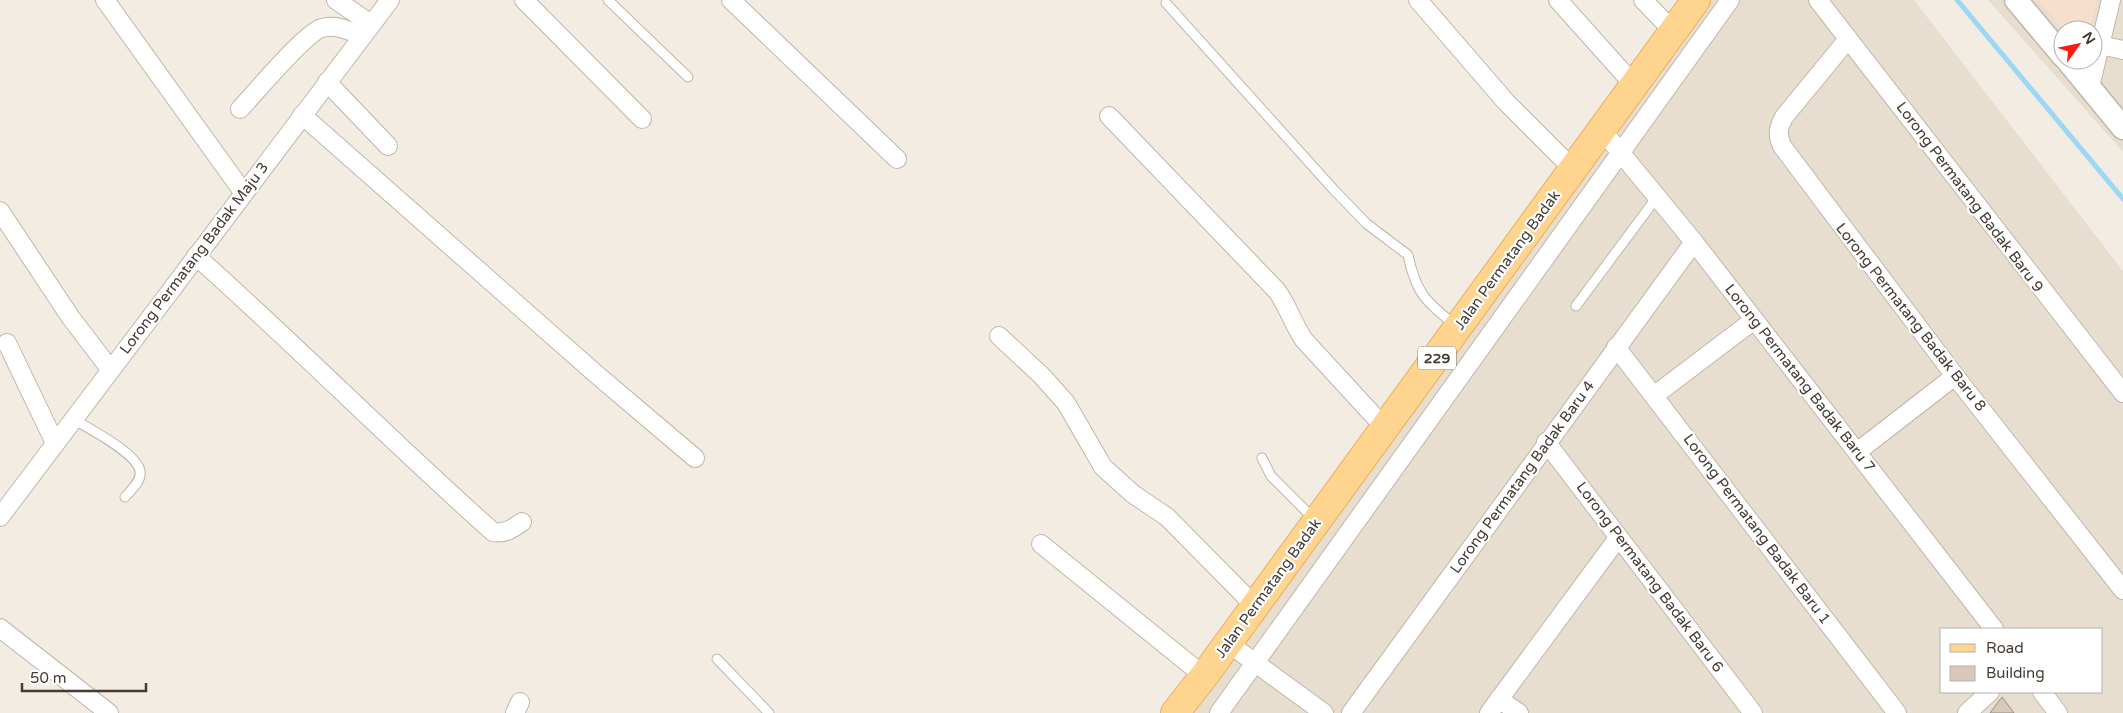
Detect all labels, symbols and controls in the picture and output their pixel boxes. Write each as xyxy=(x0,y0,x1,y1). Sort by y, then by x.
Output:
north arrow xyxy=(2053,20,2103,70)
text: N xyxy=(2078,29,2099,48)
street label: Lorong Permatang Badak Baru 9 xyxy=(1893,98,2047,296)
street label: Lorong Permatang Badak Maju 3 xyxy=(116,158,272,358)
street label: Jalan Permatang Badak xyxy=(1450,187,1564,333)
street label: Lorong Permatang Badak Baru 8 xyxy=(1832,219,1990,415)
street label: Lorong Permatang Badak Baru 7 xyxy=(1721,280,1879,476)
road number: 229 xyxy=(1418,346,1456,369)
street label: Lorong Permatang Badak Baru 4 xyxy=(1446,377,1598,577)
street label: Lorong Permatang Badak Baru 1 xyxy=(1680,430,1834,628)
street label: Lorong Permatang Badak Baru 6 xyxy=(1573,478,1727,676)
street label: Jalan Permatang Badak xyxy=(1211,515,1325,661)
legend xyxy=(1940,628,2103,693)
text: Road xyxy=(1986,639,2024,657)
scale bar xyxy=(22,660,146,692)
text: Building xyxy=(1986,664,2045,682)
text: 50 m xyxy=(30,669,67,687)

